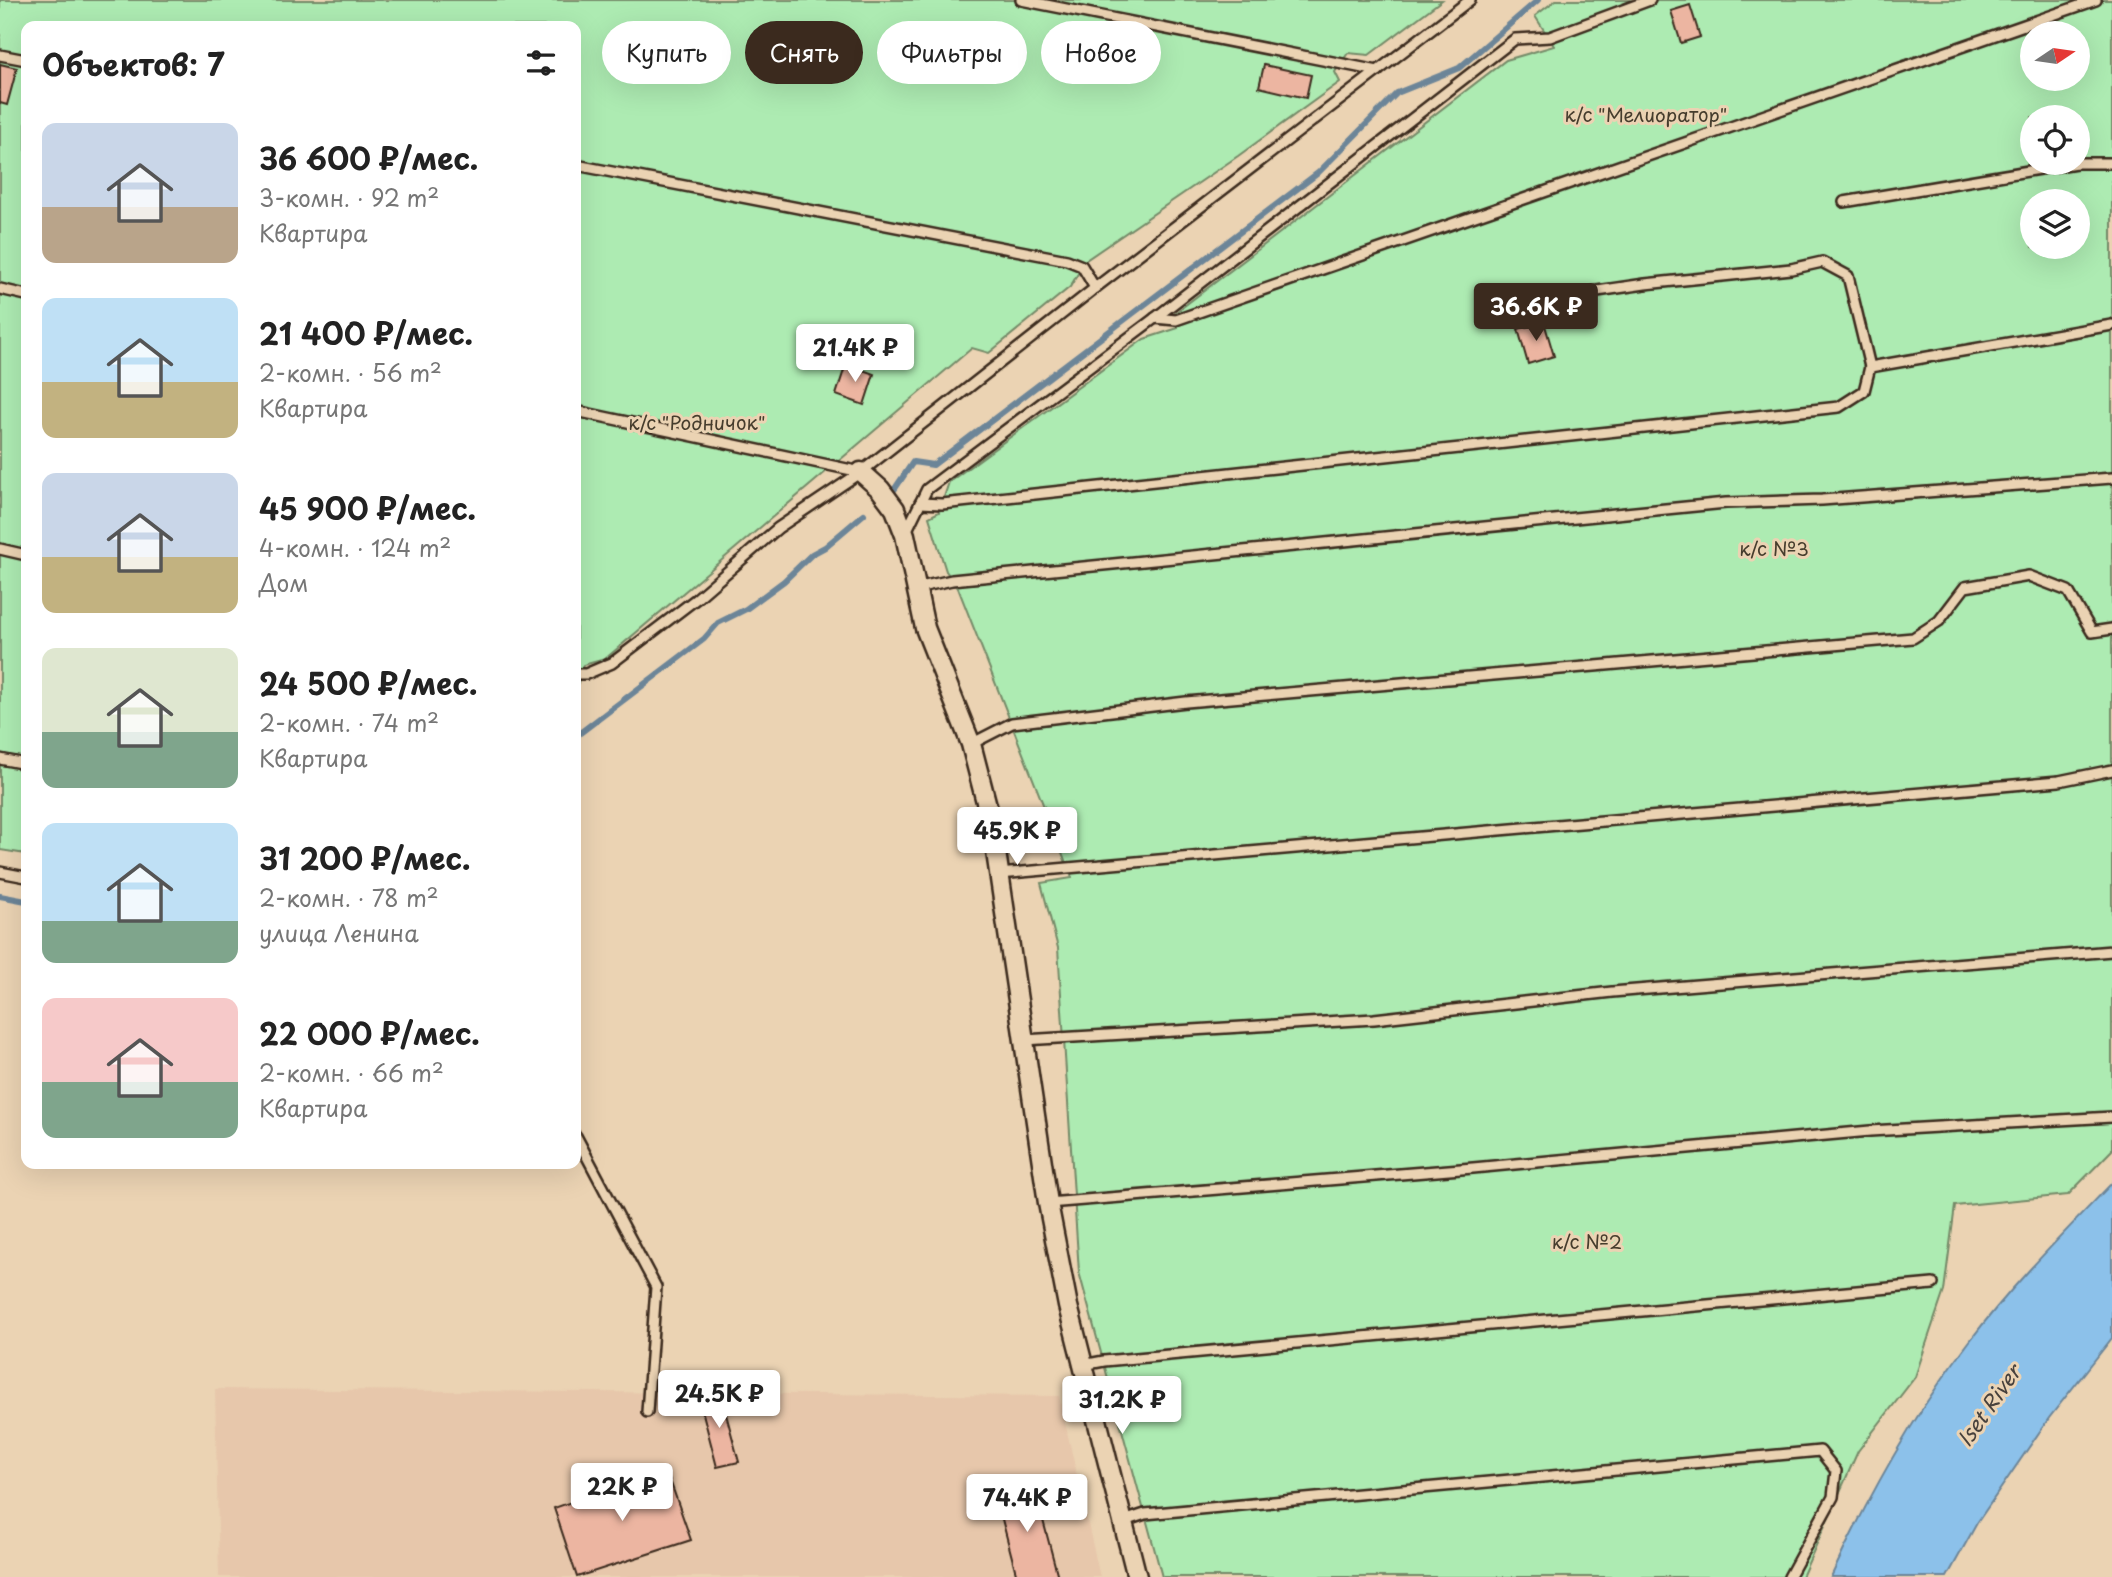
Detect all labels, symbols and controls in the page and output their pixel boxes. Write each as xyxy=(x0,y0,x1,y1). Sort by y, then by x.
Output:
chip: Купить xyxy=(602,21,731,84)
chip: Снять xyxy=(745,21,863,84)
chip: Фильтры xyxy=(877,21,1027,84)
chip: Новое xyxy=(1041,21,1161,84)
north arrow xyxy=(2020,21,2090,91)
map controls xyxy=(2020,21,2090,259)
text: Объектов: 7 xyxy=(42,41,225,86)
icon: filters xyxy=(522,44,560,82)
park label: к/с "Мелиоратор" xyxy=(1565,100,1727,128)
button: locate xyxy=(2020,105,2090,175)
text: 36 600 ₽/мес. xyxy=(259,135,478,180)
icon: home xyxy=(98,151,182,235)
text: 3-комн. · 92 m² xyxy=(259,180,439,215)
button: layers xyxy=(2020,189,2090,259)
text: Квартира xyxy=(259,215,367,250)
pin: 36.6K ₽ xyxy=(1471,284,1601,343)
text: 36.6K ₽ xyxy=(1490,288,1582,323)
text: 21 400 ₽/мес. xyxy=(259,310,473,355)
pin: 21.4K ₽ xyxy=(790,324,920,384)
icon: home xyxy=(98,326,182,410)
text: 21.4K ₽ xyxy=(812,329,898,364)
text: 2-комн. · 56 m² xyxy=(259,355,442,390)
text: Квартира xyxy=(259,390,367,425)
park label: к/с "Родничок" xyxy=(628,408,766,436)
text: 45 900 ₽/мес. xyxy=(259,485,476,530)
icon: home xyxy=(98,501,182,585)
text: 4-комн. · 124 m² xyxy=(259,530,451,565)
park label: к/с №3 xyxy=(1739,534,1809,562)
text: Дом xyxy=(259,565,308,600)
text: 24 500 ₽/мес. xyxy=(259,660,477,705)
icon: home xyxy=(98,676,182,760)
text: 2-комн. · 74 m² xyxy=(259,705,439,740)
text: Квартира xyxy=(259,740,367,775)
pin: 45.9K ₽ xyxy=(952,808,1082,867)
text: 45.9K ₽ xyxy=(973,812,1061,847)
text: 31 200 ₽/мес. xyxy=(259,835,470,880)
icon: home xyxy=(98,851,182,935)
text: 2-комн. · 78 m² xyxy=(259,880,439,915)
text: улица Ленина xyxy=(259,915,419,950)
text: 22 000 ₽/мес. xyxy=(259,1010,480,1055)
icon: home xyxy=(98,1026,182,1110)
text: 2-комн. · 66 m² xyxy=(259,1055,444,1090)
text: Квартира xyxy=(259,1090,367,1125)
park label: к/с №2 xyxy=(1552,1227,1622,1255)
water label: Iset River xyxy=(1948,1356,2029,1452)
pin: 24.5K ₽ xyxy=(654,1370,784,1430)
text: 24.5K ₽ xyxy=(674,1375,764,1410)
pin: 31.2K ₽ xyxy=(1057,1376,1187,1436)
text: 31.2K ₽ xyxy=(1078,1381,1166,1416)
pin: 22K ₽ xyxy=(573,1464,671,1523)
text: 22K ₽ xyxy=(587,1468,657,1503)
pin: 74.4K ₽ xyxy=(962,1474,1092,1534)
text: 74.4K ₽ xyxy=(982,1479,1072,1514)

